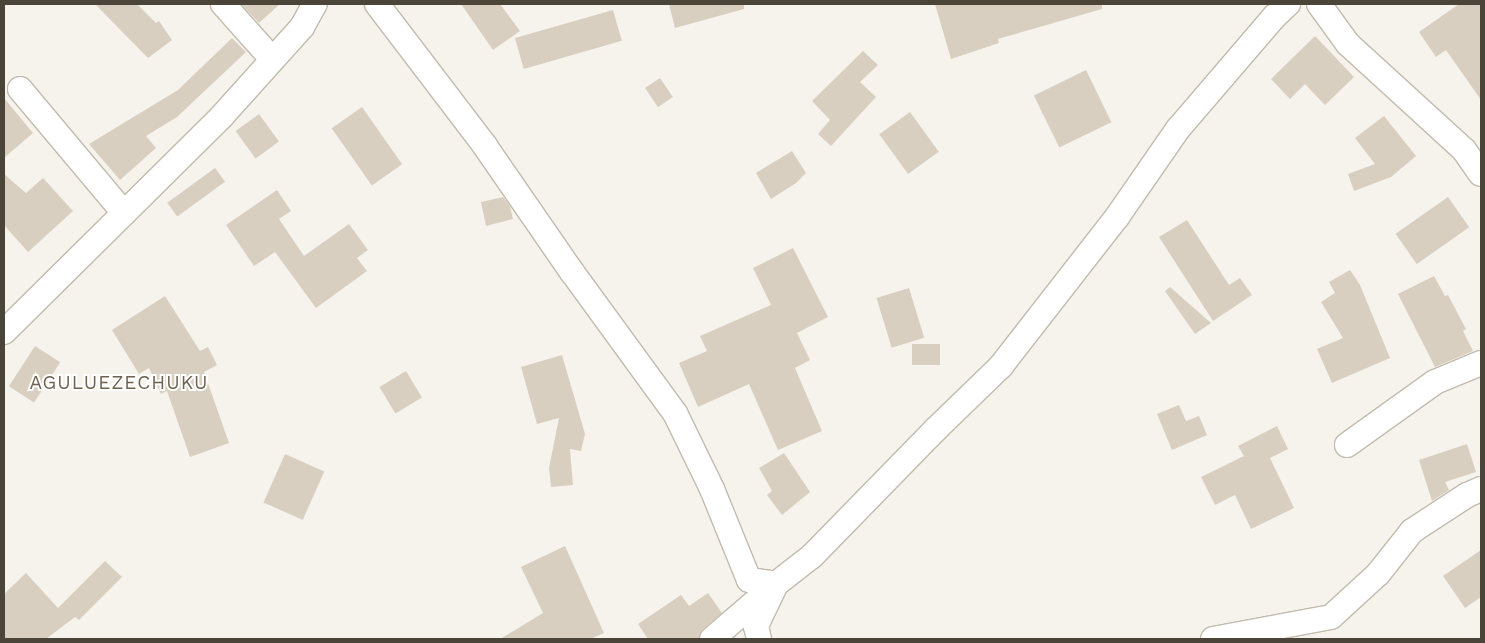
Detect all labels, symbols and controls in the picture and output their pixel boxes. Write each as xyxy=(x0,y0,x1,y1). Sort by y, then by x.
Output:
district label: AGULUEZECHUKU xyxy=(28,372,210,394)

